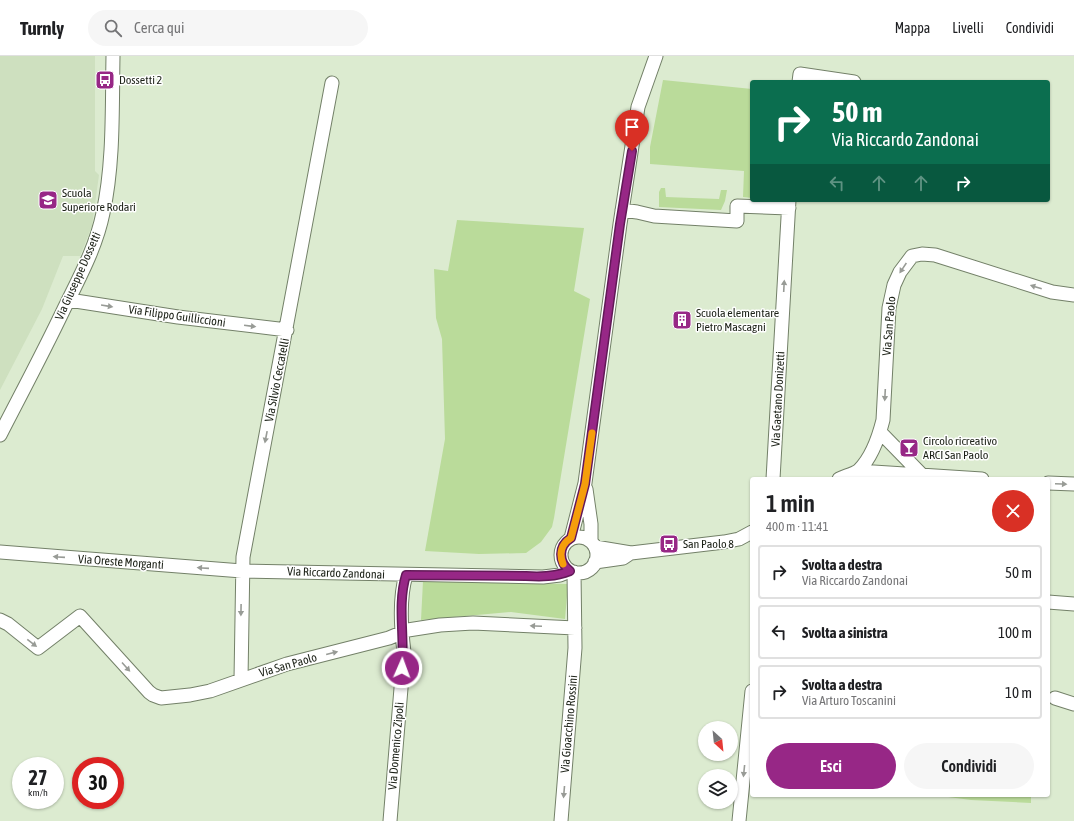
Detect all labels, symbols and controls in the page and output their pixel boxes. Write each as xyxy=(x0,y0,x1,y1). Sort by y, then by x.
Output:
search box xyxy=(88,10,368,46)
text: Turnly xyxy=(20,17,64,39)
icon: search xyxy=(102,17,124,39)
text: Cerca qui xyxy=(134,19,184,36)
text: Mappa xyxy=(895,20,930,36)
text: Livelli xyxy=(952,20,984,36)
text: Condividi xyxy=(1006,20,1054,36)
bus stop icon: Dossetti 2 xyxy=(94,69,116,91)
place label: Dossetti 2 xyxy=(119,73,162,87)
icon: right xyxy=(766,96,818,148)
text: 50 m xyxy=(832,96,882,128)
pin xyxy=(615,110,649,151)
icon: arrive xyxy=(621,116,643,138)
text: Via Riccardo Zandonai xyxy=(832,129,979,150)
icon: left xyxy=(826,172,848,194)
icon: ahead xyxy=(868,172,890,194)
icon: ahead xyxy=(910,172,932,194)
icon: right xyxy=(952,172,974,194)
place label: Scuola Superiore Rodari xyxy=(62,186,136,214)
school or university icon: Scuola Superiore Rodari xyxy=(37,189,59,211)
street label: Via Giuseppe Dossetti xyxy=(52,230,104,322)
one-way arrow xyxy=(899,263,907,273)
one-way arrow xyxy=(781,280,788,292)
one-way arrow xyxy=(1030,284,1042,290)
street label: Via San Paolo xyxy=(879,295,899,356)
street label: Via Filippo Guilliccioni xyxy=(128,302,226,330)
one-way arrow xyxy=(101,303,113,309)
place label: Scuola elementare Pietro Mascagni xyxy=(696,306,779,334)
building icon: Scuola elementare Pietro Mascagni xyxy=(671,309,693,331)
one-way arrow xyxy=(244,322,256,329)
street label: Via Silvio Ceccatelli xyxy=(262,337,292,423)
street label: Via Gaetano Donizetti xyxy=(769,351,787,447)
one-way arrow xyxy=(881,389,888,401)
one-way arrow xyxy=(263,431,269,443)
place label: Circolo ricreativo ARCI San Paolo xyxy=(923,434,997,462)
bar icon: Circolo ricreativo ARCI San Paolo xyxy=(898,437,920,459)
one-way arrow xyxy=(1055,480,1067,487)
text: 1 min xyxy=(766,490,815,517)
button: close xyxy=(992,490,1034,532)
text: 400 m · 11:41 xyxy=(766,519,829,534)
bus stop icon: San Paolo 8 xyxy=(658,533,680,555)
place label: San Paolo 8 xyxy=(683,537,734,551)
street label: Via Oreste Morganti xyxy=(78,552,164,572)
one-way arrow xyxy=(53,554,65,560)
text: Svolta a destra xyxy=(802,556,882,573)
icon: right xyxy=(768,561,790,583)
one-way arrow xyxy=(197,564,209,571)
street label: Via Riccardo Zandonai xyxy=(287,564,385,582)
text: 50 m xyxy=(1005,564,1032,581)
text: Via Riccardo Zandonai xyxy=(802,573,908,588)
one-way arrow xyxy=(238,604,245,616)
icon: left xyxy=(768,621,790,643)
one-way arrow xyxy=(529,623,542,629)
text: Svolta a sinistra xyxy=(802,624,888,641)
text: 100 m xyxy=(998,624,1032,641)
one-way arrow xyxy=(26,639,37,647)
position arrow xyxy=(381,647,423,689)
one-way arrow xyxy=(326,649,338,655)
street label: Via San Paolo xyxy=(257,650,319,680)
one-way arrow xyxy=(122,661,131,672)
street label: Via Gioacchino Rossini xyxy=(558,674,580,774)
text: Svolta a destra xyxy=(802,676,882,693)
icon: right xyxy=(768,681,790,703)
text: 10 m xyxy=(1005,684,1032,701)
text: Via Arturo Toscanini xyxy=(802,693,896,708)
street label: Via Domenico Zipoli xyxy=(385,702,407,790)
north arrow xyxy=(698,721,738,761)
map controls xyxy=(698,721,738,809)
button: Esci xyxy=(766,743,896,789)
button: Condividi xyxy=(904,743,1034,789)
speed limit sign: 30 xyxy=(72,757,124,809)
one-way arrow xyxy=(741,765,747,777)
text: 27 xyxy=(29,766,47,789)
button: layers xyxy=(698,769,738,809)
one-way arrow xyxy=(560,786,567,798)
text: km/h xyxy=(28,787,48,798)

